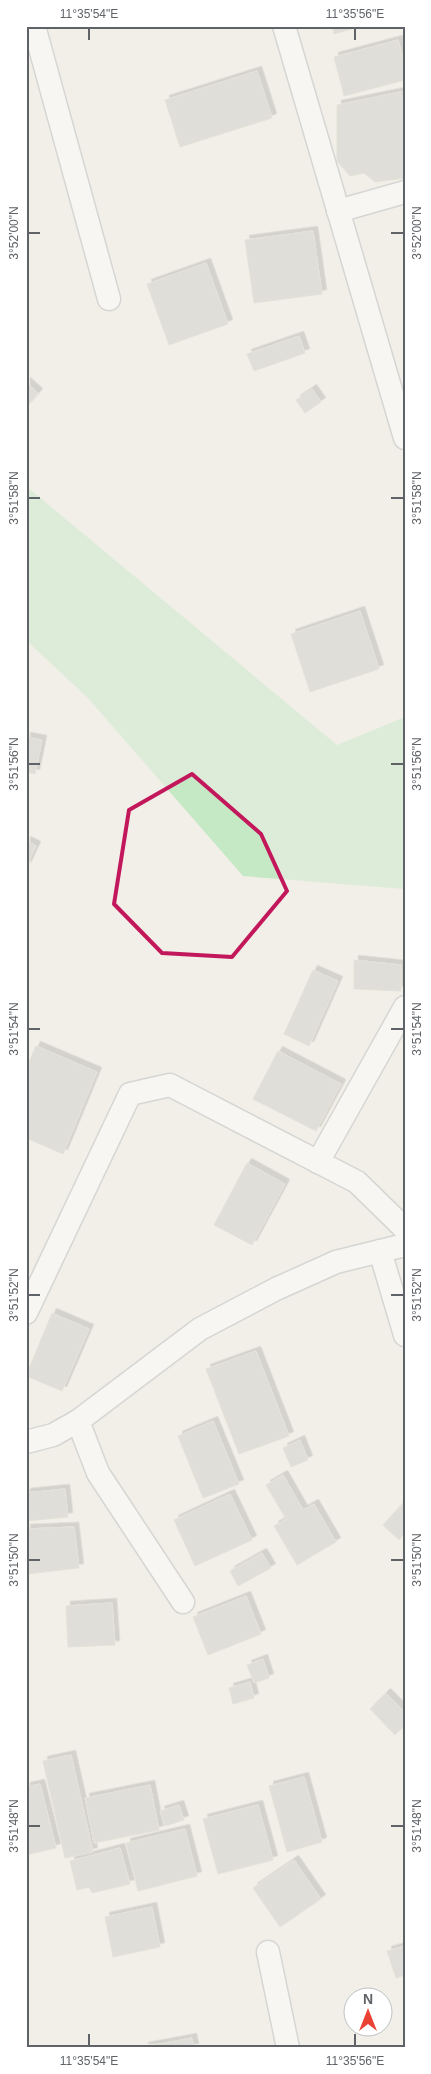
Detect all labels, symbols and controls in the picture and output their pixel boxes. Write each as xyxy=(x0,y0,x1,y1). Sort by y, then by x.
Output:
text: 11°35'54"E xyxy=(60,7,118,21)
text: 11°35'56"E xyxy=(326,7,384,21)
text: 3°52'00"N xyxy=(7,206,21,260)
text: 3°52'00"N xyxy=(410,206,424,260)
text: 3°51'58"N xyxy=(7,471,21,525)
text: 3°51'58"N xyxy=(410,471,424,525)
text: 3°51'56"N xyxy=(7,737,21,791)
text: 3°51'56"N xyxy=(410,737,424,791)
text: 3°51'54"N xyxy=(7,1002,21,1056)
text: 3°51'54"N xyxy=(410,1002,424,1056)
text: 3°51'52"N xyxy=(7,1268,21,1322)
text: 3°51'52"N xyxy=(410,1268,424,1322)
text: 3°51'50"N xyxy=(7,1533,21,1587)
text: 3°51'50"N xyxy=(410,1533,424,1587)
text: 3°51'48"N xyxy=(7,1799,21,1853)
text: 3°51'48"N xyxy=(410,1799,424,1853)
north arrow xyxy=(344,1986,394,2036)
text: N xyxy=(363,1991,373,2007)
text: 11°35'54"E xyxy=(60,2054,118,2068)
text: 11°35'56"E xyxy=(326,2054,384,2068)

